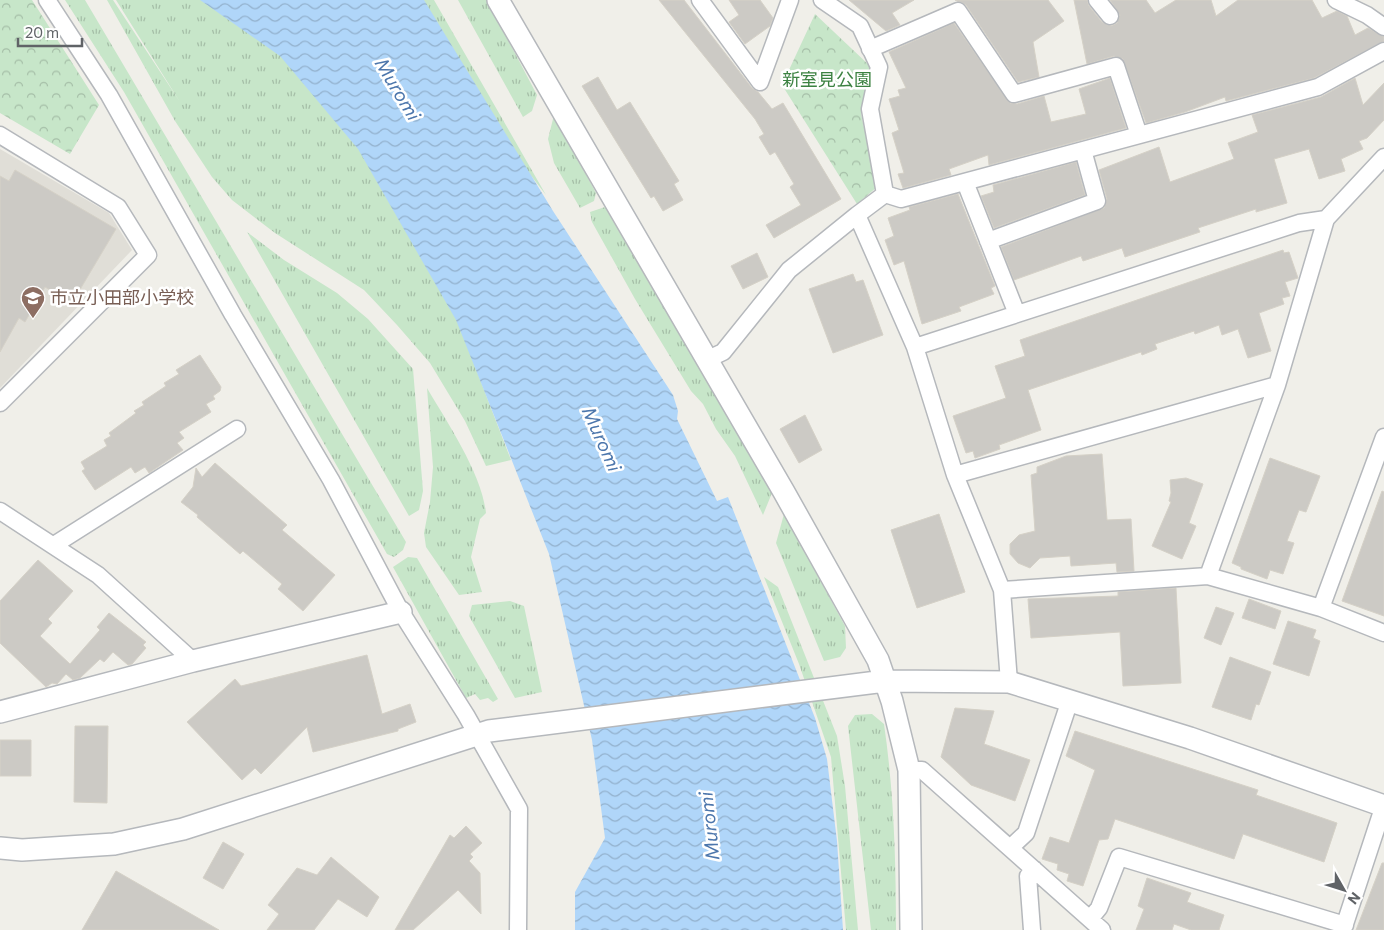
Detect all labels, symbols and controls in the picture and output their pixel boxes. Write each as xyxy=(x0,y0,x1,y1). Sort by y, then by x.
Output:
scale bar xyxy=(18,15,81,47)
text: 20 m xyxy=(25,23,59,41)
water label: Muromi xyxy=(371,53,427,125)
park label: 新室見公園 xyxy=(782,68,872,90)
school or university icon: 市立小田部小学校 xyxy=(20,285,46,319)
place label: 市立小田部小学校 xyxy=(50,286,194,308)
water label: Muromi xyxy=(578,403,627,476)
water label: Muromi xyxy=(693,790,724,861)
north arrow xyxy=(1319,865,1369,915)
text: N xyxy=(1345,889,1364,908)

